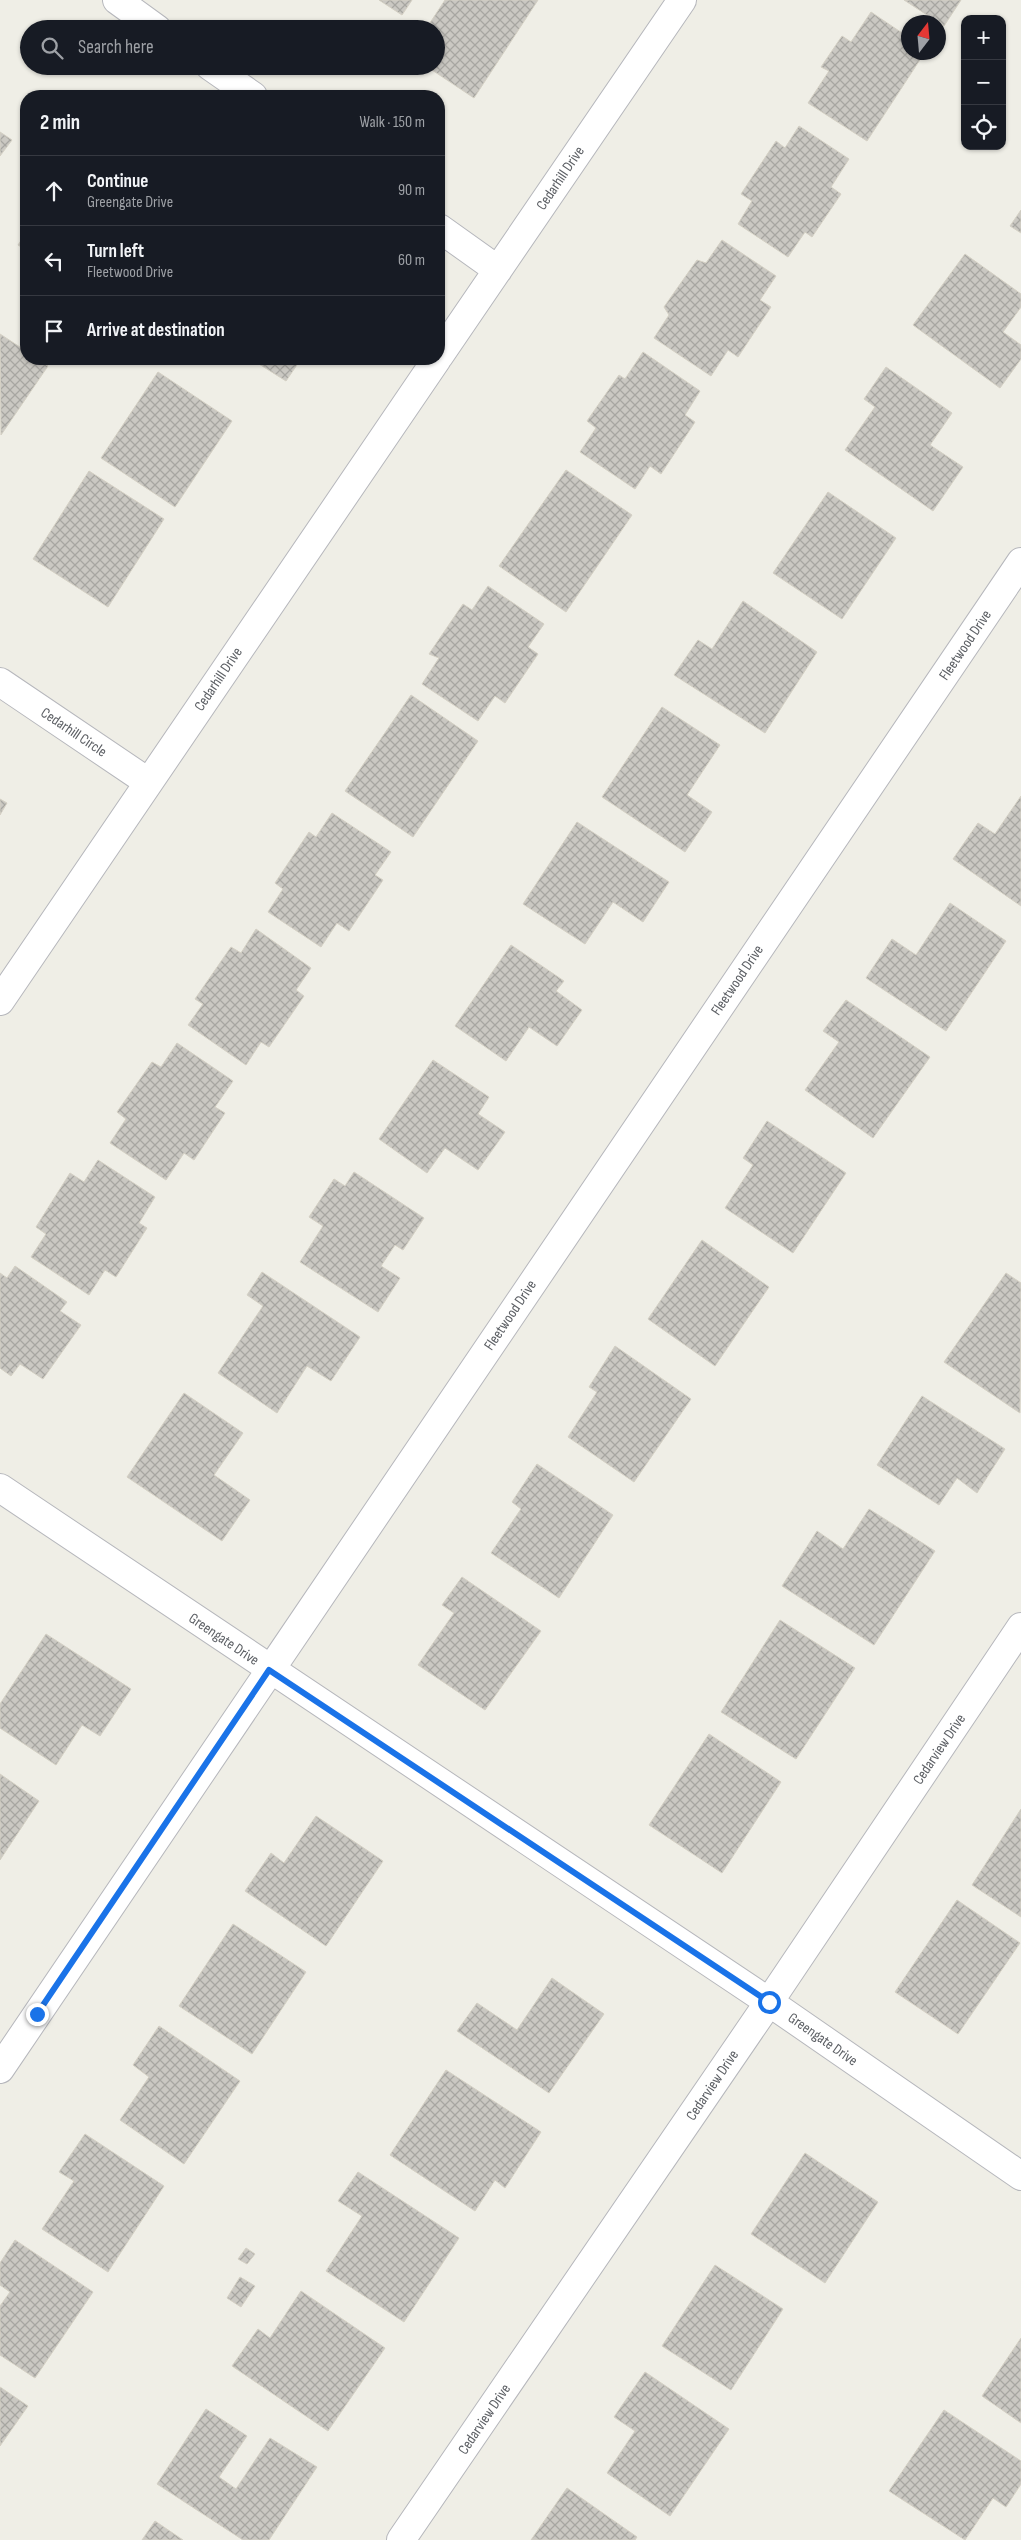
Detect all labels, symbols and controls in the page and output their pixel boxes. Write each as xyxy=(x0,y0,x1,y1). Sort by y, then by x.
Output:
north arrow xyxy=(901,15,946,60)
map controls xyxy=(961,15,1006,150)
button: + xyxy=(961,15,1006,60)
search box xyxy=(20,20,445,75)
icon: search xyxy=(38,34,66,62)
text: Search here xyxy=(78,36,154,59)
button: − xyxy=(961,60,1006,105)
button: locate xyxy=(961,105,1006,150)
text: 2 min xyxy=(40,110,80,135)
text: Walk · 150 m xyxy=(360,113,425,132)
street label: Cedarhill Drive xyxy=(532,143,589,214)
text: Continue xyxy=(87,170,148,193)
icon: ahead xyxy=(40,177,68,205)
text: 90 m xyxy=(398,181,425,200)
text: Greengate Drive xyxy=(87,193,173,212)
text: Turn left xyxy=(87,240,144,263)
icon: left xyxy=(40,247,68,275)
text: 60 m xyxy=(398,251,425,270)
text: Fleetwood Drive xyxy=(87,263,173,282)
icon: arrive xyxy=(40,317,68,345)
text: Arrive at destination xyxy=(87,319,225,342)
street label: Fleetwood Drive xyxy=(935,607,996,684)
street label: Cedarhill Drive xyxy=(190,644,247,715)
street label: Cedarhill Circle xyxy=(37,703,110,761)
street label: Fleetwood Drive xyxy=(707,942,768,1019)
street label: Fleetwood Drive xyxy=(480,1277,541,1354)
street label: Greengate Drive xyxy=(185,1609,262,1670)
street label: Cedarview Drive xyxy=(909,1710,970,1788)
route start xyxy=(758,1991,781,2014)
route end xyxy=(26,2003,49,2026)
street label: Greengate Drive xyxy=(784,2008,861,2070)
street label: Cedarview Drive xyxy=(682,2046,743,2124)
street label: Cedarview Drive xyxy=(454,2380,515,2458)

